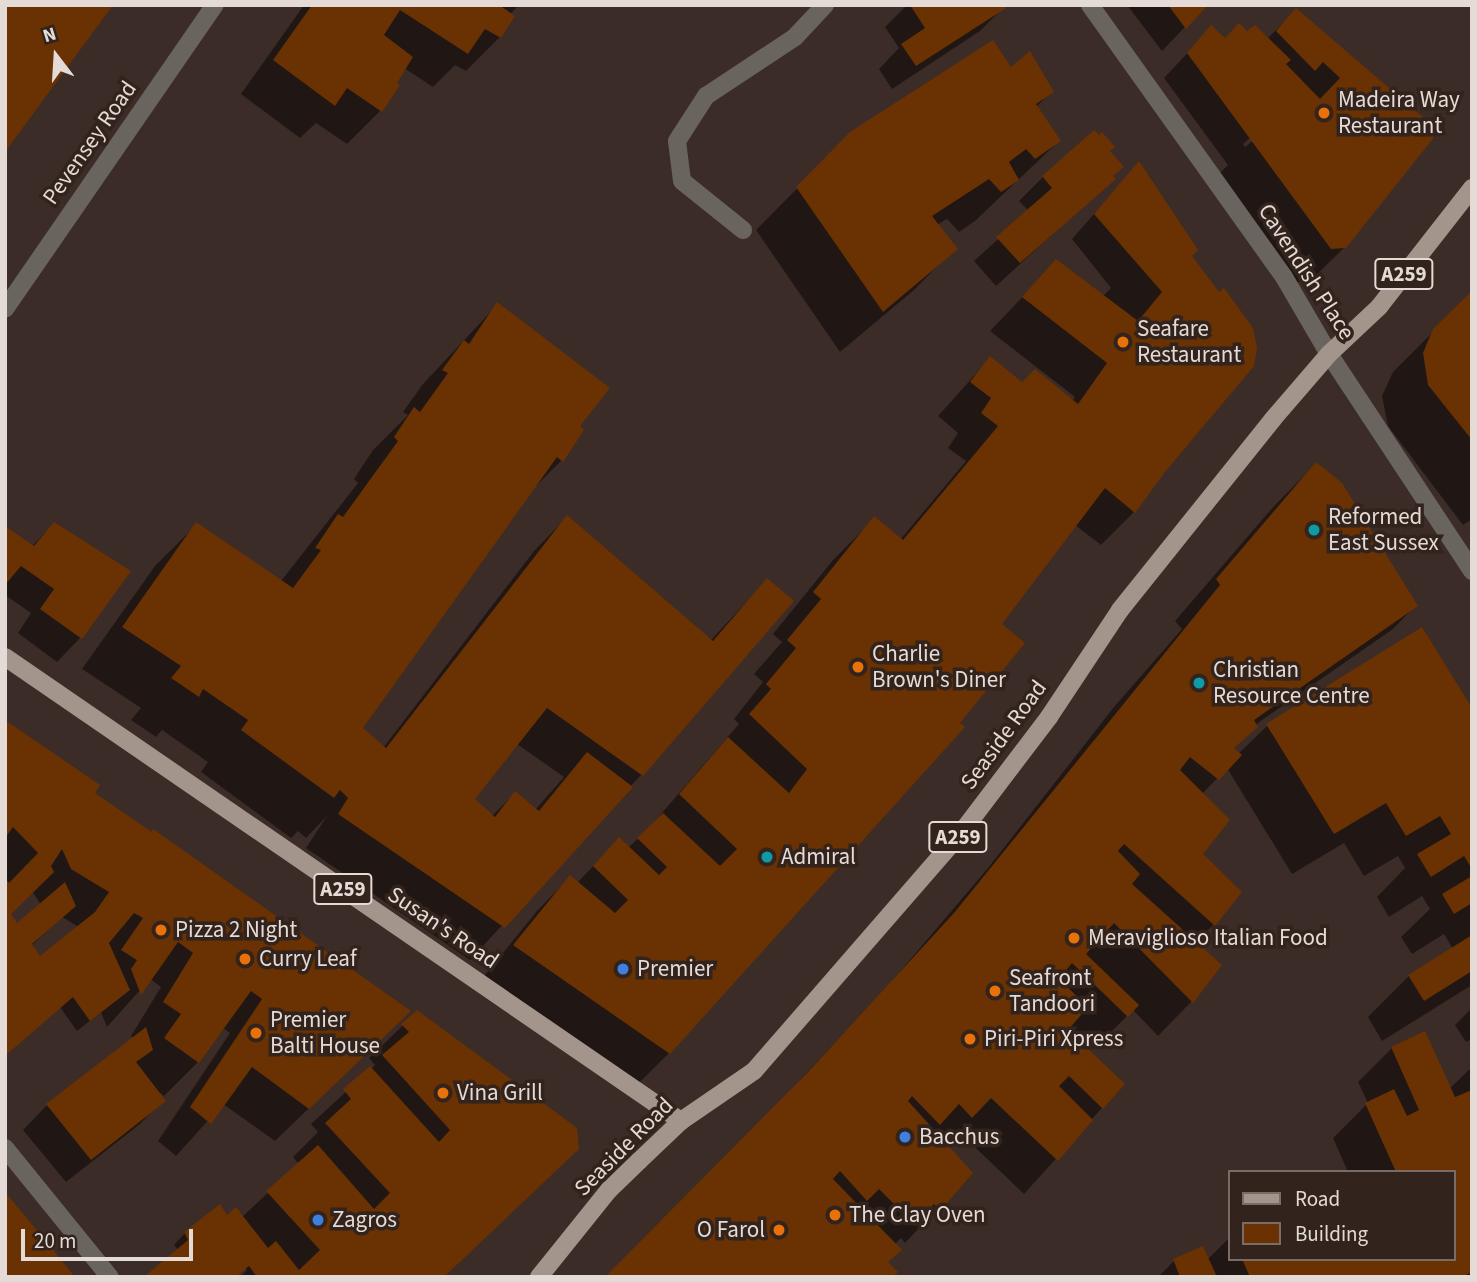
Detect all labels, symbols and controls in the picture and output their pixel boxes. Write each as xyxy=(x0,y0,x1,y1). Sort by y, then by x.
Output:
north arrow xyxy=(21,21,91,91)
text: N xyxy=(40,21,60,50)
street label: Pevensey Road xyxy=(37,76,143,210)
place label: Madeira Way Restaurant xyxy=(1338,86,1460,140)
marker: Madeira Way Restaurant xyxy=(1316,105,1332,121)
street label: Cavendish Place xyxy=(1252,199,1360,345)
road number: A259 xyxy=(1374,256,1434,292)
place label: Seafare Restaurant xyxy=(1137,315,1241,369)
marker: Seafare Restaurant xyxy=(1115,334,1131,350)
place label: Reformed East Sussex xyxy=(1328,503,1439,557)
marker: Reformed East Sussex xyxy=(1306,522,1322,538)
place label: Charlie Brown's Diner xyxy=(872,640,1006,694)
place label: Christian Resource Centre xyxy=(1213,656,1370,710)
marker: Charlie Brown's Diner xyxy=(850,659,866,675)
street label: Seaside Road xyxy=(955,675,1053,795)
marker: Christian Resource Centre xyxy=(1191,675,1207,691)
road number: A259 xyxy=(928,820,988,854)
place label: Admiral xyxy=(781,843,856,871)
marker: Admiral xyxy=(759,849,775,865)
road number: A259 xyxy=(313,872,373,906)
street label: Susan's Road xyxy=(382,881,504,975)
place label: Pizza 2 Night xyxy=(175,916,297,944)
marker: Pizza 2 Night xyxy=(153,922,169,938)
place label: Meraviglioso Italian Food xyxy=(1088,924,1328,952)
marker: Meraviglioso Italian Food xyxy=(1066,930,1082,946)
place label: Curry Leaf xyxy=(259,945,357,973)
marker: Curry Leaf xyxy=(237,951,253,967)
place label: Premier xyxy=(637,955,713,983)
marker: Premier xyxy=(615,961,631,977)
place label: Seafront Tandoori xyxy=(1009,964,1095,1018)
marker: Seafront Tandoori xyxy=(987,983,1003,999)
place label: Premier Balti House xyxy=(270,1006,380,1060)
marker: Premier Balti House xyxy=(248,1025,264,1041)
place label: Piri-Piri Xpress xyxy=(984,1025,1123,1053)
marker: Piri-Piri Xpress xyxy=(962,1031,978,1047)
place label: Vina Grill xyxy=(457,1079,543,1107)
marker: Vina Grill xyxy=(435,1085,451,1101)
street label: Seaside Road xyxy=(569,1092,679,1202)
place label: Bacchus xyxy=(919,1123,999,1151)
marker: Bacchus xyxy=(897,1129,913,1145)
legend xyxy=(1228,1170,1456,1261)
text: Road xyxy=(1295,1184,1340,1214)
place label: The Clay Oven xyxy=(849,1201,986,1229)
place label: Zagros xyxy=(332,1206,397,1234)
marker: The Clay Oven xyxy=(827,1207,843,1223)
marker: Zagros xyxy=(310,1212,326,1228)
scale bar xyxy=(24,1216,196,1260)
place label: O Farol xyxy=(697,1216,765,1244)
text: Building xyxy=(1295,1219,1368,1249)
marker: O Farol xyxy=(771,1222,787,1238)
text: 20 m xyxy=(34,1226,76,1256)

